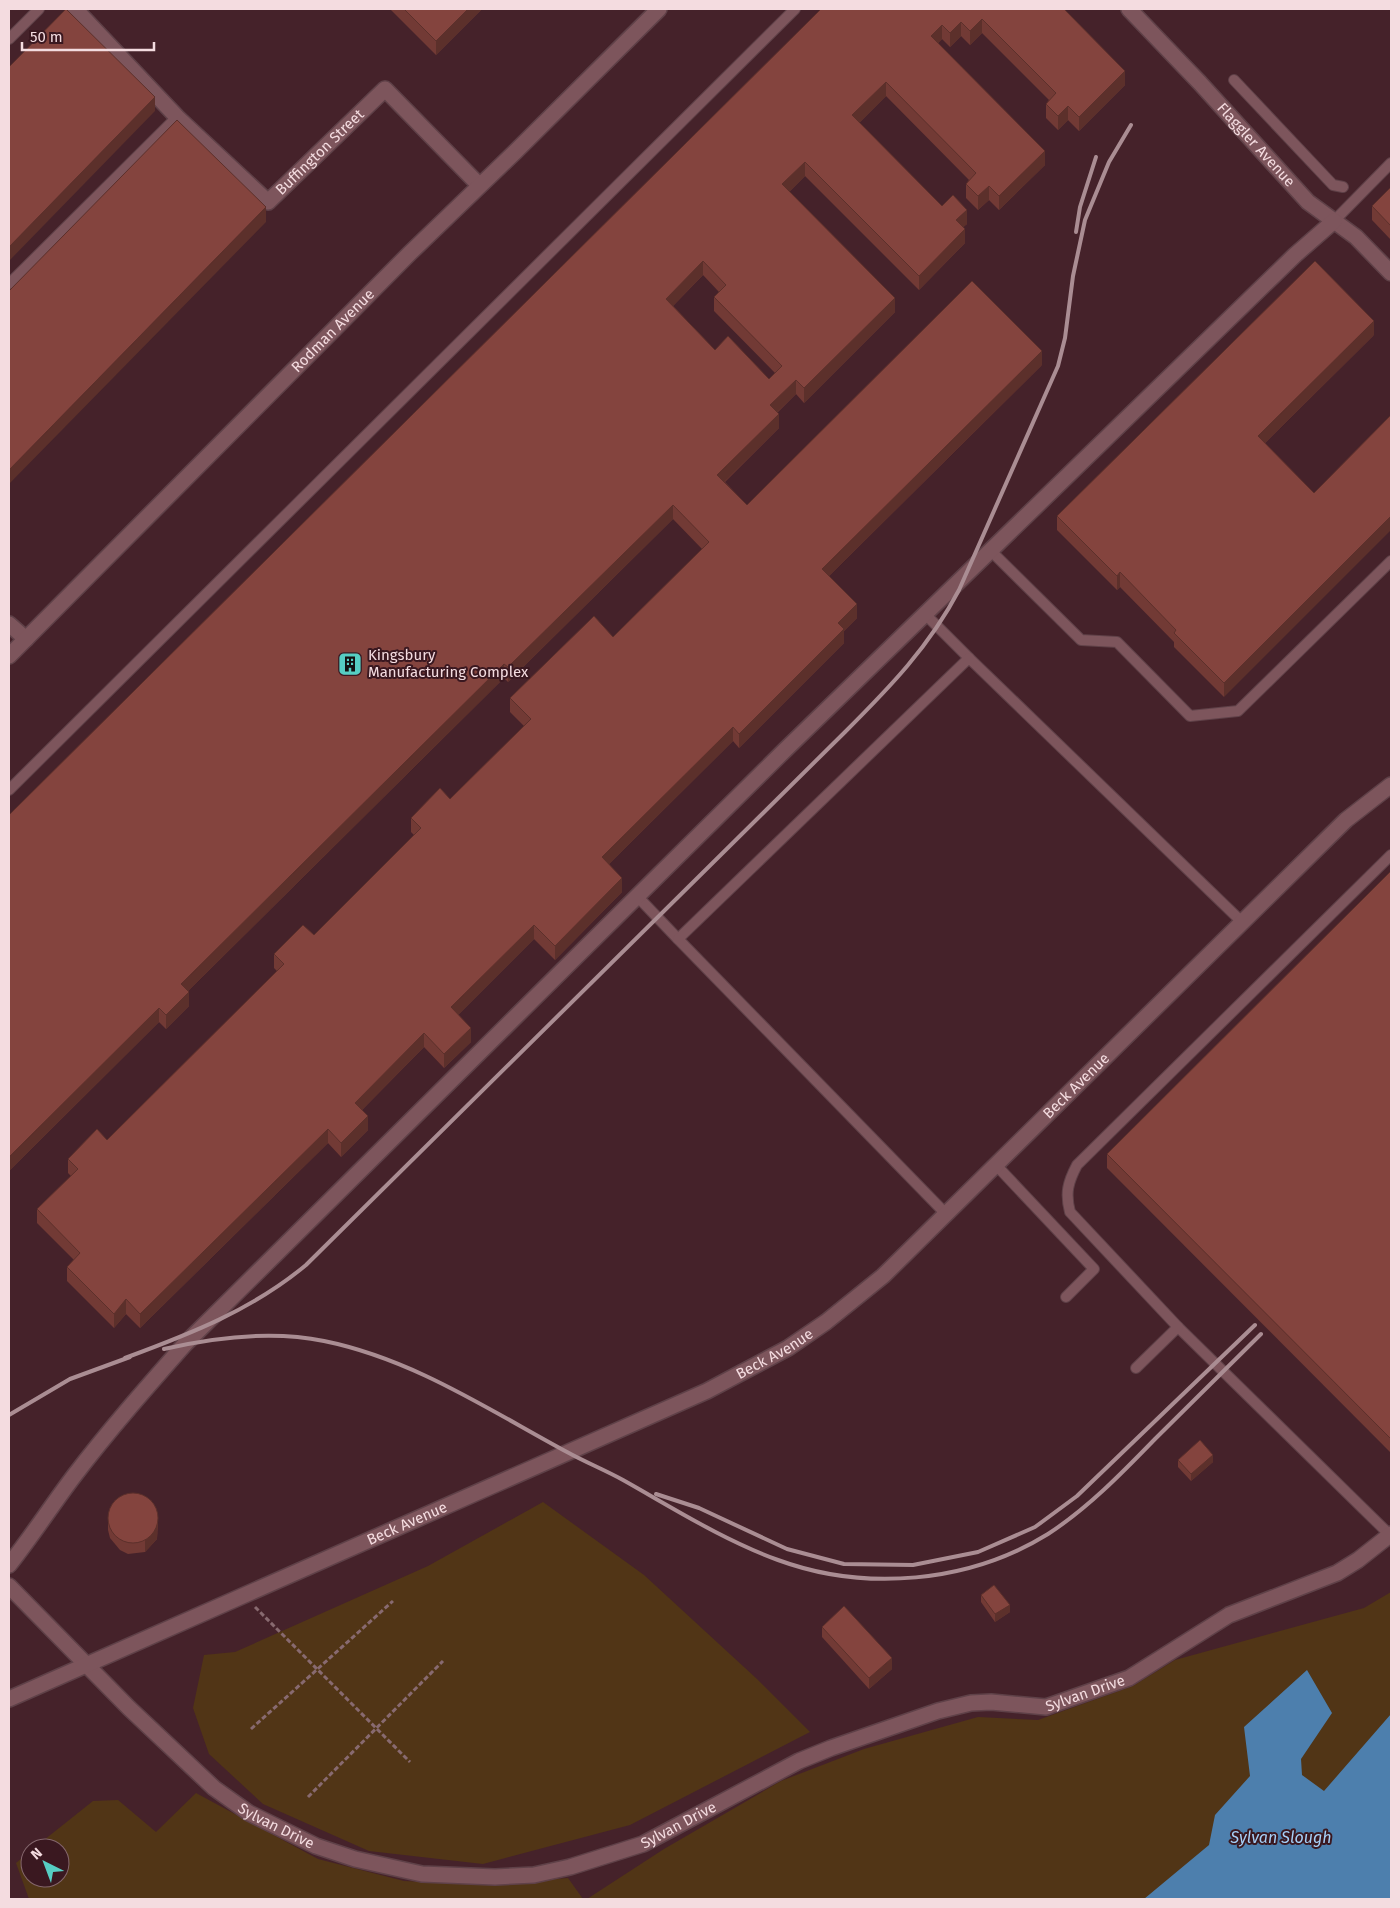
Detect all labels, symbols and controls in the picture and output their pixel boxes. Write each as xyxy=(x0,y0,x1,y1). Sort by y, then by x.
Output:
scale bar xyxy=(22,20,155,52)
text: 50 m xyxy=(30,28,63,46)
street label: Flaggler Avenue xyxy=(1213,99,1299,191)
street label: Buffington Street xyxy=(272,105,368,199)
street label: Rodman Avenue xyxy=(287,285,378,376)
place label: Kingsbury Manufacturing Complex xyxy=(368,646,529,681)
building icon: Kingsbury Manufacturing Complex xyxy=(337,651,363,677)
street label: Beck Avenue xyxy=(1039,1049,1113,1122)
street label: Beck Avenue xyxy=(733,1325,816,1383)
street label: Beck Avenue xyxy=(364,1498,450,1549)
street label: Sylvan Drive xyxy=(1043,1671,1127,1715)
street label: Sylvan Drive xyxy=(638,1798,719,1853)
street label: Sylvan Drive xyxy=(235,1799,317,1853)
water label: Sylvan Slough xyxy=(1229,1828,1332,1847)
north arrow xyxy=(20,1838,70,1888)
text: N xyxy=(27,1844,46,1863)

